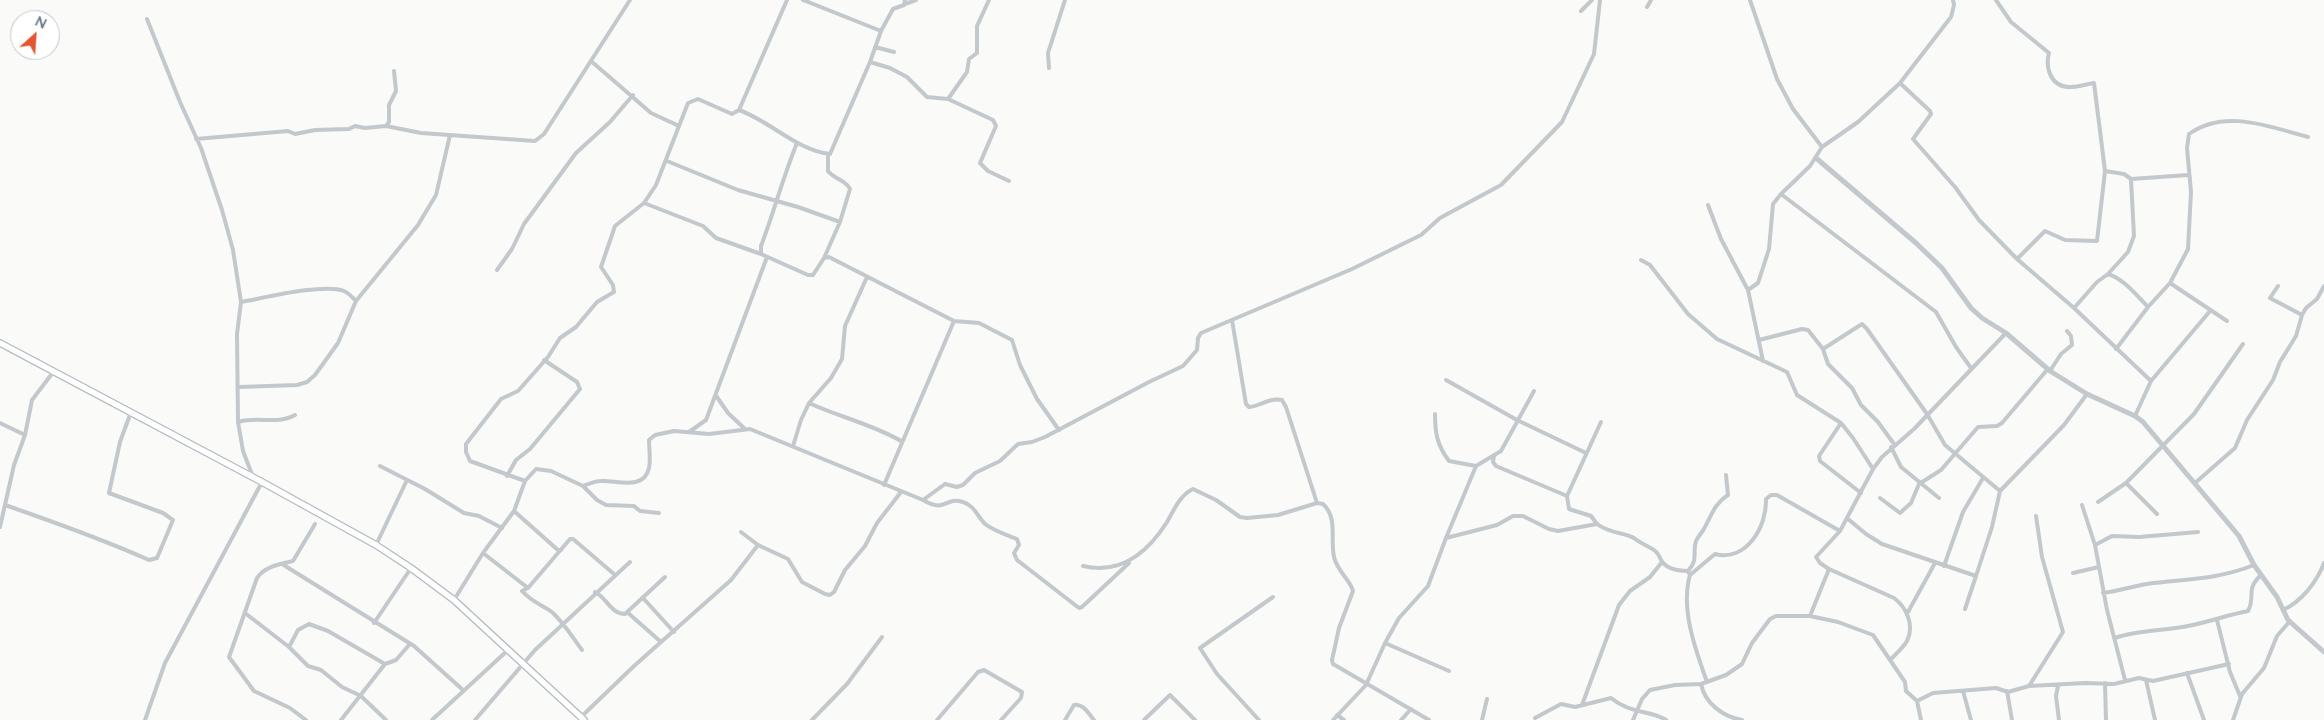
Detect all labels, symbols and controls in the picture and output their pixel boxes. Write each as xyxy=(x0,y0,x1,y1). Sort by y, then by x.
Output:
north arrow xyxy=(10,10,60,60)
text: N xyxy=(33,12,50,32)

